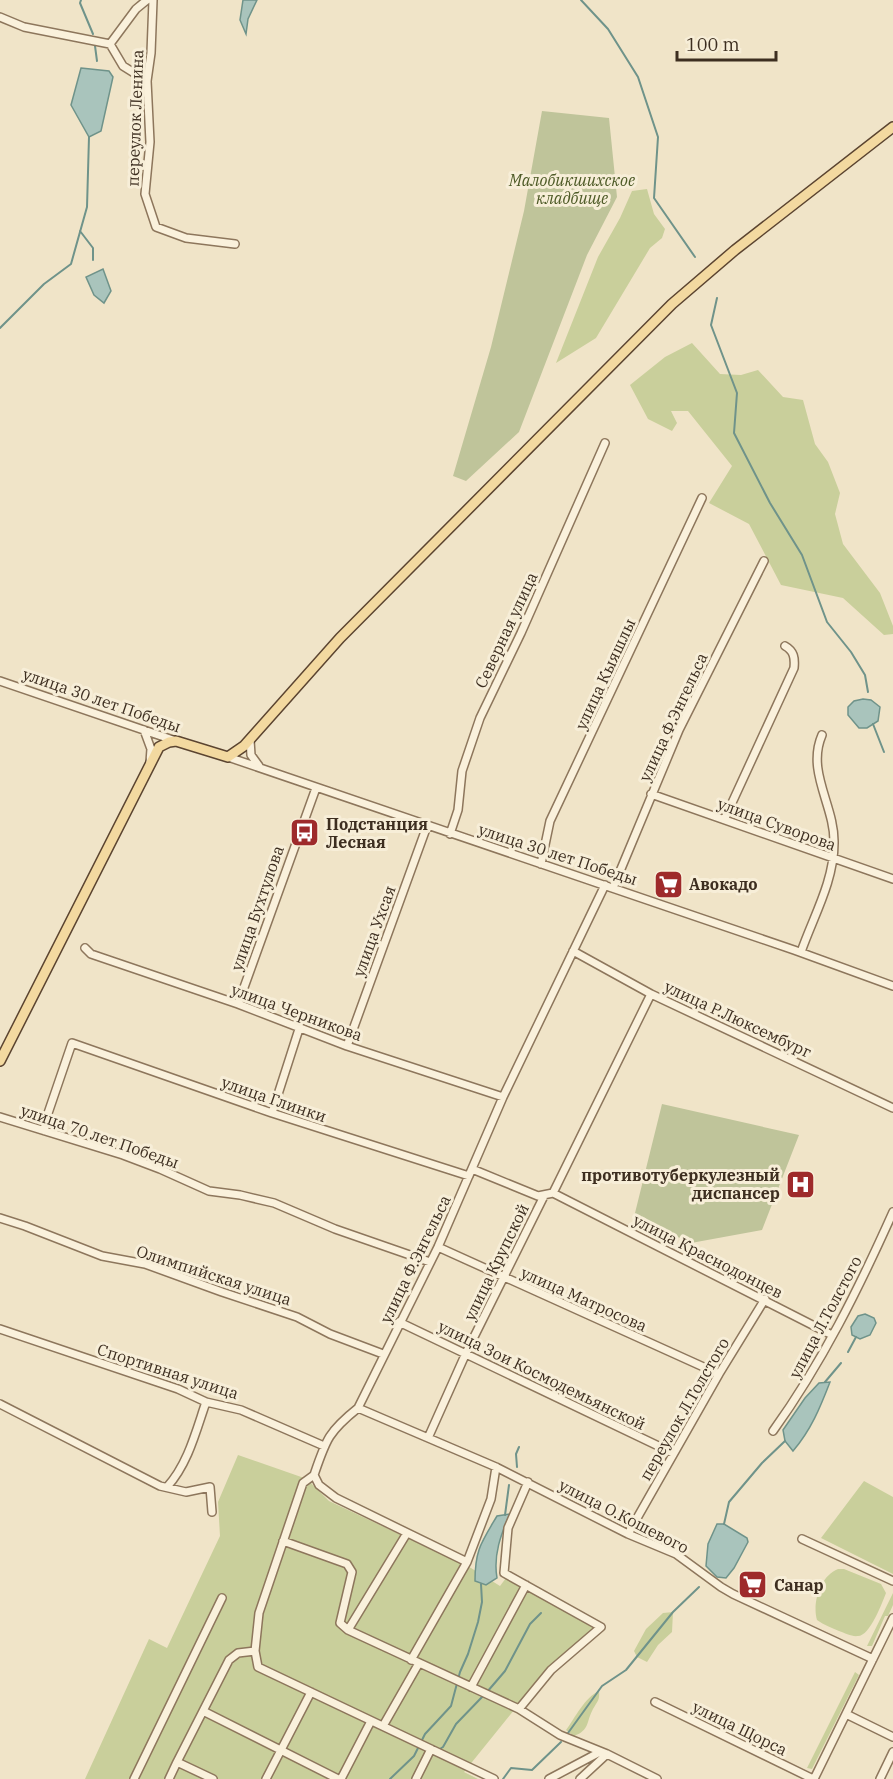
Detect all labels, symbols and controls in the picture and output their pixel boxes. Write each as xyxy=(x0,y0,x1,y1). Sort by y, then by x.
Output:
scale bar xyxy=(677,24,776,62)
text: 100 m xyxy=(686,33,740,56)
street label: переулок Ленина xyxy=(123,49,147,187)
park label: Малобикшихское кладбище xyxy=(508,170,635,208)
street label: Северная улица xyxy=(470,568,542,691)
street label: улица Кыяшлы xyxy=(570,615,640,733)
street label: улица Ф.Энгельса xyxy=(634,649,712,785)
street label: улица 30 лет Победы xyxy=(20,664,184,737)
street label: улица Суворова xyxy=(715,793,839,855)
place label: Подстанция Лесная xyxy=(326,814,428,852)
bus stop icon: Подстанция Лесная xyxy=(289,817,321,849)
street label: улица 30 лет Победы xyxy=(476,819,640,889)
street label: улица Бухтулова xyxy=(226,842,288,973)
supermarket icon: Авокадо xyxy=(652,868,684,900)
place label: Авокадо xyxy=(689,874,758,894)
street label: улица Ухсая xyxy=(348,883,400,979)
street label: улица Р.Люксембург xyxy=(661,976,815,1062)
street label: улица Черникова xyxy=(229,979,365,1045)
street label: улица Глинки xyxy=(219,1072,329,1126)
street label: улица 70 лет Победы xyxy=(18,1100,182,1173)
place label: противотуберкулезный диспансер xyxy=(581,1165,780,1203)
hospital icon: противотуберкулезный диспансер xyxy=(785,1168,817,1200)
street label: улица Ф.Энгельса xyxy=(375,1191,455,1326)
street label: улица Крупской xyxy=(459,1200,533,1324)
street label: улица Краснодонцев xyxy=(630,1210,786,1302)
street label: Олимпийская улица xyxy=(134,1240,294,1310)
street label: улица Л.Толстого xyxy=(784,1252,866,1382)
street label: улица Матросова xyxy=(518,1262,650,1336)
street label: улица Зои Космодемьянской xyxy=(435,1316,649,1434)
street label: переулок Л.Толстого xyxy=(635,1334,733,1484)
street label: Спортивная улица xyxy=(95,1339,241,1403)
street label: улица О.Кошевого xyxy=(556,1475,692,1557)
supermarket icon: Санар xyxy=(737,1569,769,1601)
place label: Санар xyxy=(774,1575,824,1595)
street label: улица Щорса xyxy=(689,1696,791,1760)

